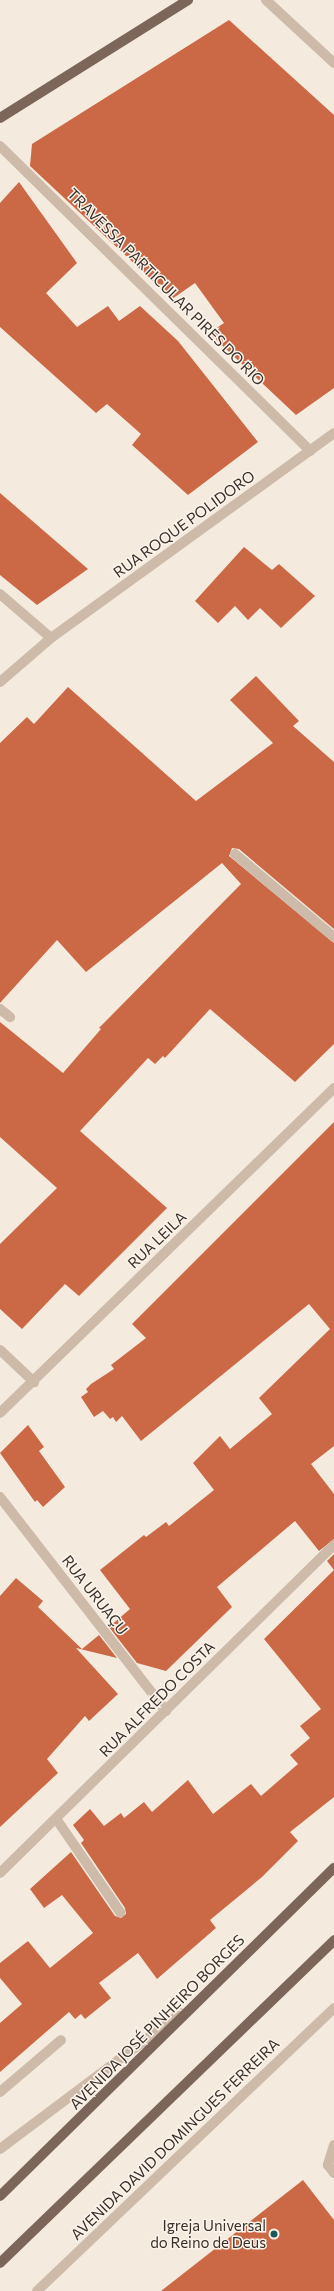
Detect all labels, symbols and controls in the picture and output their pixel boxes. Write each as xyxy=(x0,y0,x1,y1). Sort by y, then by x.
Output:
street label: TRAVESSA PARTICULAR PIRES DO RIO xyxy=(64,185,268,389)
street label: RUA ROQUE POLIDORO xyxy=(110,467,258,581)
street label: RUA LEILA xyxy=(124,1208,190,1272)
street label: RUA URUAÇU xyxy=(58,1552,132,1638)
street label: RUA ALFREDO COSTA xyxy=(96,1638,218,1760)
street label: AVENIDA JOSÉ PINHEIRO BORGES xyxy=(66,1931,248,2113)
street label: AVENIDA DAVID DOMINGUES FERREIRA xyxy=(67,2034,283,2244)
place label: Igreja Universal do Reino de Deus xyxy=(150,2216,266,2251)
marker: Igreja Universal do Reino de Deus xyxy=(269,2229,279,2239)

